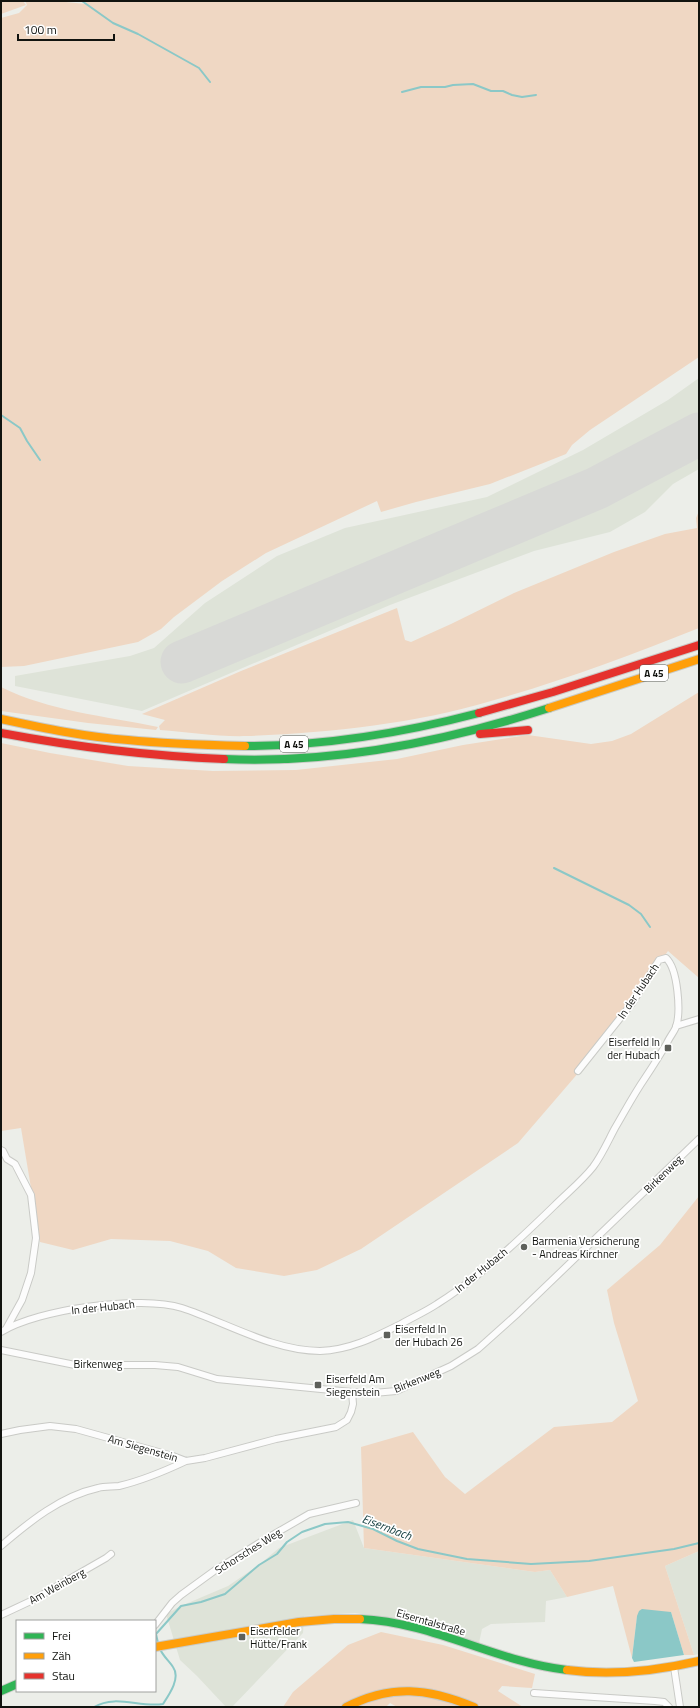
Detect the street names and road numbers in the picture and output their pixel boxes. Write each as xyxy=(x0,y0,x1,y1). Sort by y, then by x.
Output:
road number: A 45 xyxy=(640,665,668,681)
road number: A 45 xyxy=(280,736,308,752)
street label: In der Hubach xyxy=(613,960,663,1022)
street label: Birkenweg xyxy=(640,1151,686,1197)
street label: In der Hubach xyxy=(451,1244,511,1296)
street label: In der Hubach xyxy=(70,1296,136,1318)
street label: Birkenweg xyxy=(73,1356,123,1372)
street label: Birkenweg xyxy=(391,1363,443,1397)
street label: Am Siegenstein xyxy=(106,1430,180,1466)
street label: Schorsches Weg xyxy=(212,1524,285,1578)
street label: Am Weinberg xyxy=(26,1564,88,1608)
street label: Eiserntalstraße xyxy=(395,1605,468,1640)

